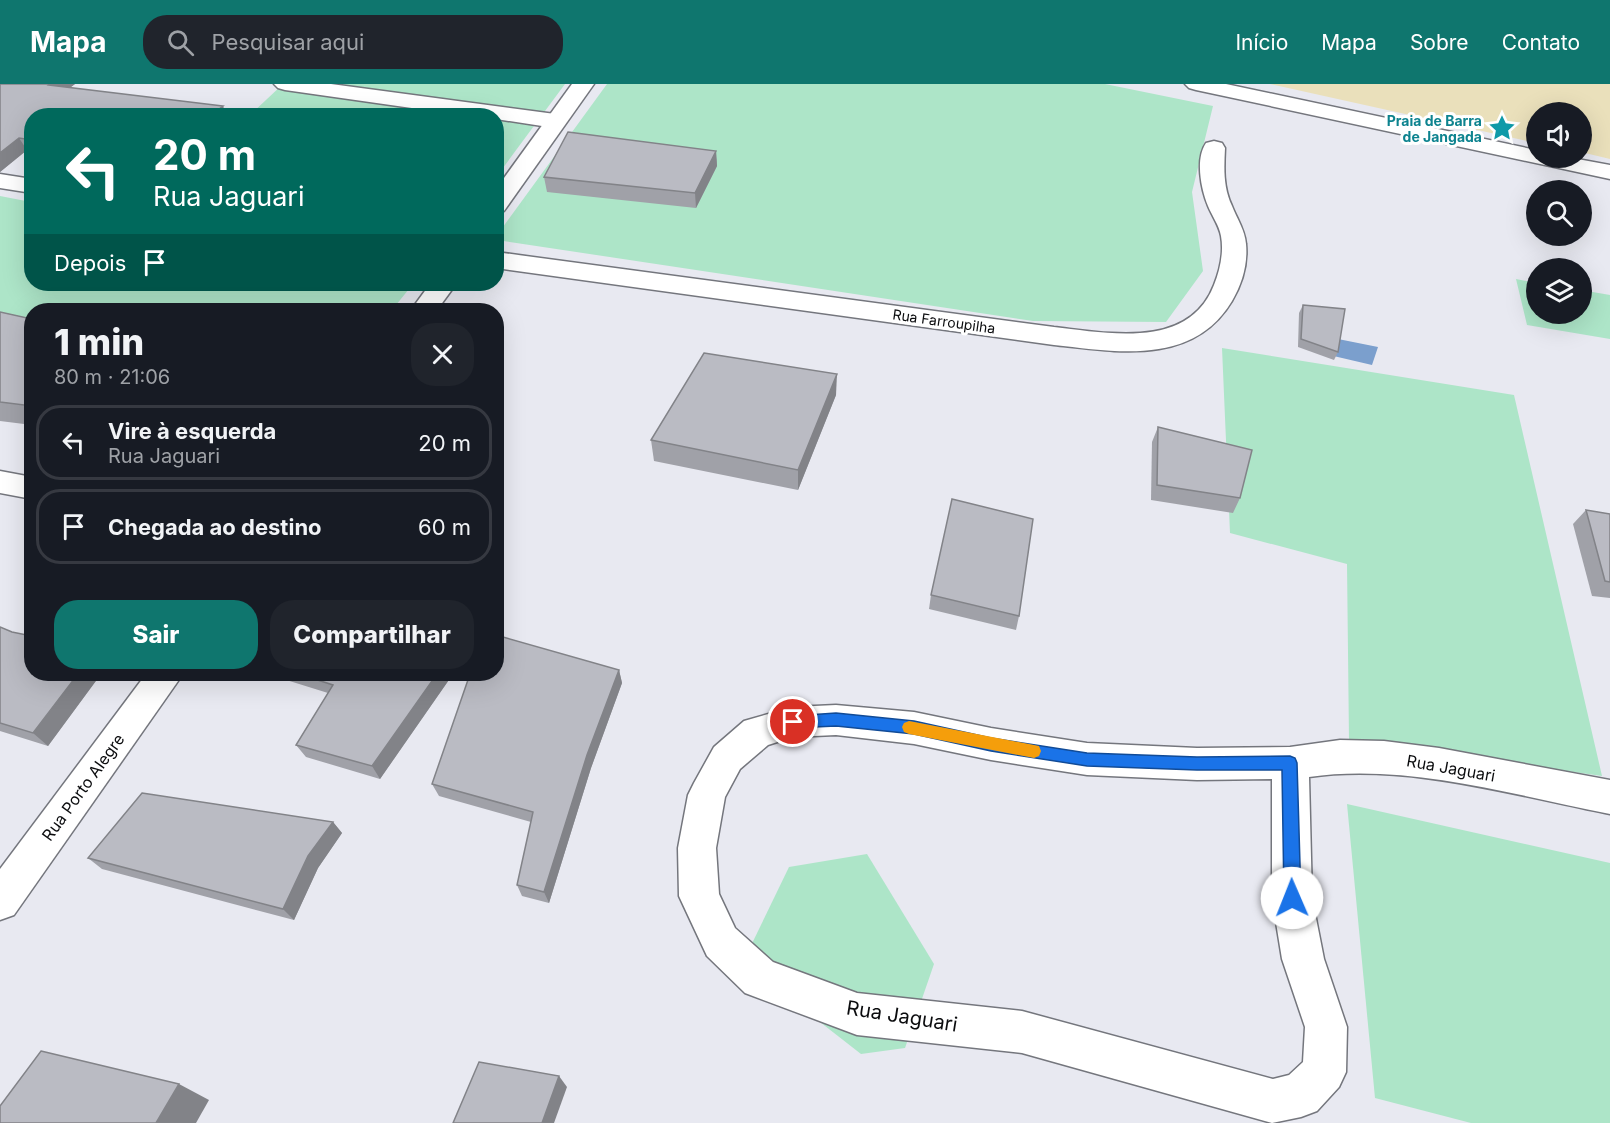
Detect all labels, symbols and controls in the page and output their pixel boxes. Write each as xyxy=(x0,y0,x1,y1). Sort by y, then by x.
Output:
search box xyxy=(143,15,563,69)
text: Mapa xyxy=(30,25,107,59)
icon: search xyxy=(164,26,197,59)
text: Pesquisar aqui xyxy=(212,29,364,55)
text: Início xyxy=(1235,30,1288,55)
text: Mapa xyxy=(1321,30,1377,55)
text: Sobre xyxy=(1410,30,1469,55)
text: Contato xyxy=(1502,30,1580,55)
map controls xyxy=(1526,102,1592,324)
button: sound xyxy=(1526,102,1592,168)
place label: Praia de Barra de Jangada xyxy=(1387,112,1482,145)
place icon: Praia de Barra de Jangada xyxy=(1487,113,1517,143)
text: 20 m xyxy=(153,129,256,180)
icon: left xyxy=(54,132,132,210)
text: Rua Jaguari xyxy=(153,180,304,213)
button: search xyxy=(1526,180,1592,246)
icon: arrive xyxy=(138,246,171,279)
text: Depois xyxy=(54,250,126,276)
button: layers xyxy=(1526,258,1592,324)
street label: Rua Farroupilha xyxy=(892,305,996,337)
text: 1 min xyxy=(54,320,144,364)
button: close xyxy=(411,323,474,386)
text: 80 m · 21:06 xyxy=(54,365,170,389)
text: Vire à esquerda xyxy=(108,418,276,444)
icon: left xyxy=(57,426,90,459)
text: 20 m xyxy=(418,430,471,456)
text: Rua Jaguari xyxy=(108,444,220,468)
icon: arrive xyxy=(57,510,90,543)
text: Chegada ao destino xyxy=(108,514,322,540)
text: 60 m xyxy=(418,514,471,540)
button: Sair xyxy=(54,600,258,669)
button: Compartilhar xyxy=(270,600,474,669)
pin xyxy=(767,696,818,747)
icon: arrive xyxy=(776,705,809,738)
street label: Rua Porto Alegre xyxy=(37,730,129,844)
street label: Rua Jaguari xyxy=(1405,750,1497,786)
position arrow xyxy=(1260,866,1324,930)
street label: Rua Jaguari xyxy=(845,995,959,1037)

